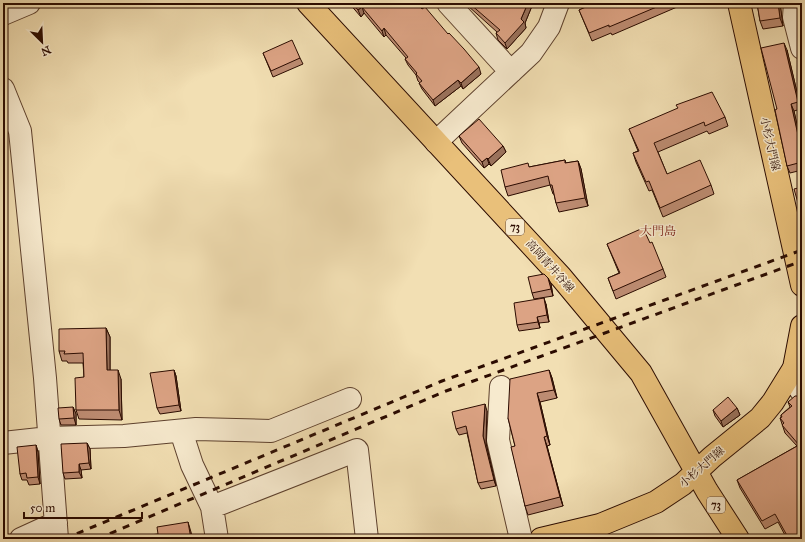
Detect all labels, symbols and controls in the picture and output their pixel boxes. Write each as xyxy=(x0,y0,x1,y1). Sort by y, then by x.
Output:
north arrow xyxy=(22,22,62,62)
text: N xyxy=(38,43,53,59)
street label: 小杉大門線 xyxy=(757,116,783,172)
road number: 73 xyxy=(506,219,524,235)
district label: 大門島 xyxy=(640,224,676,238)
street label: 高岡青井谷線 xyxy=(523,237,577,295)
street label: 小杉大門線 xyxy=(677,444,727,490)
scale bar xyxy=(24,494,142,520)
road number: 73 xyxy=(707,497,725,513)
text: 50 m xyxy=(30,501,55,515)

